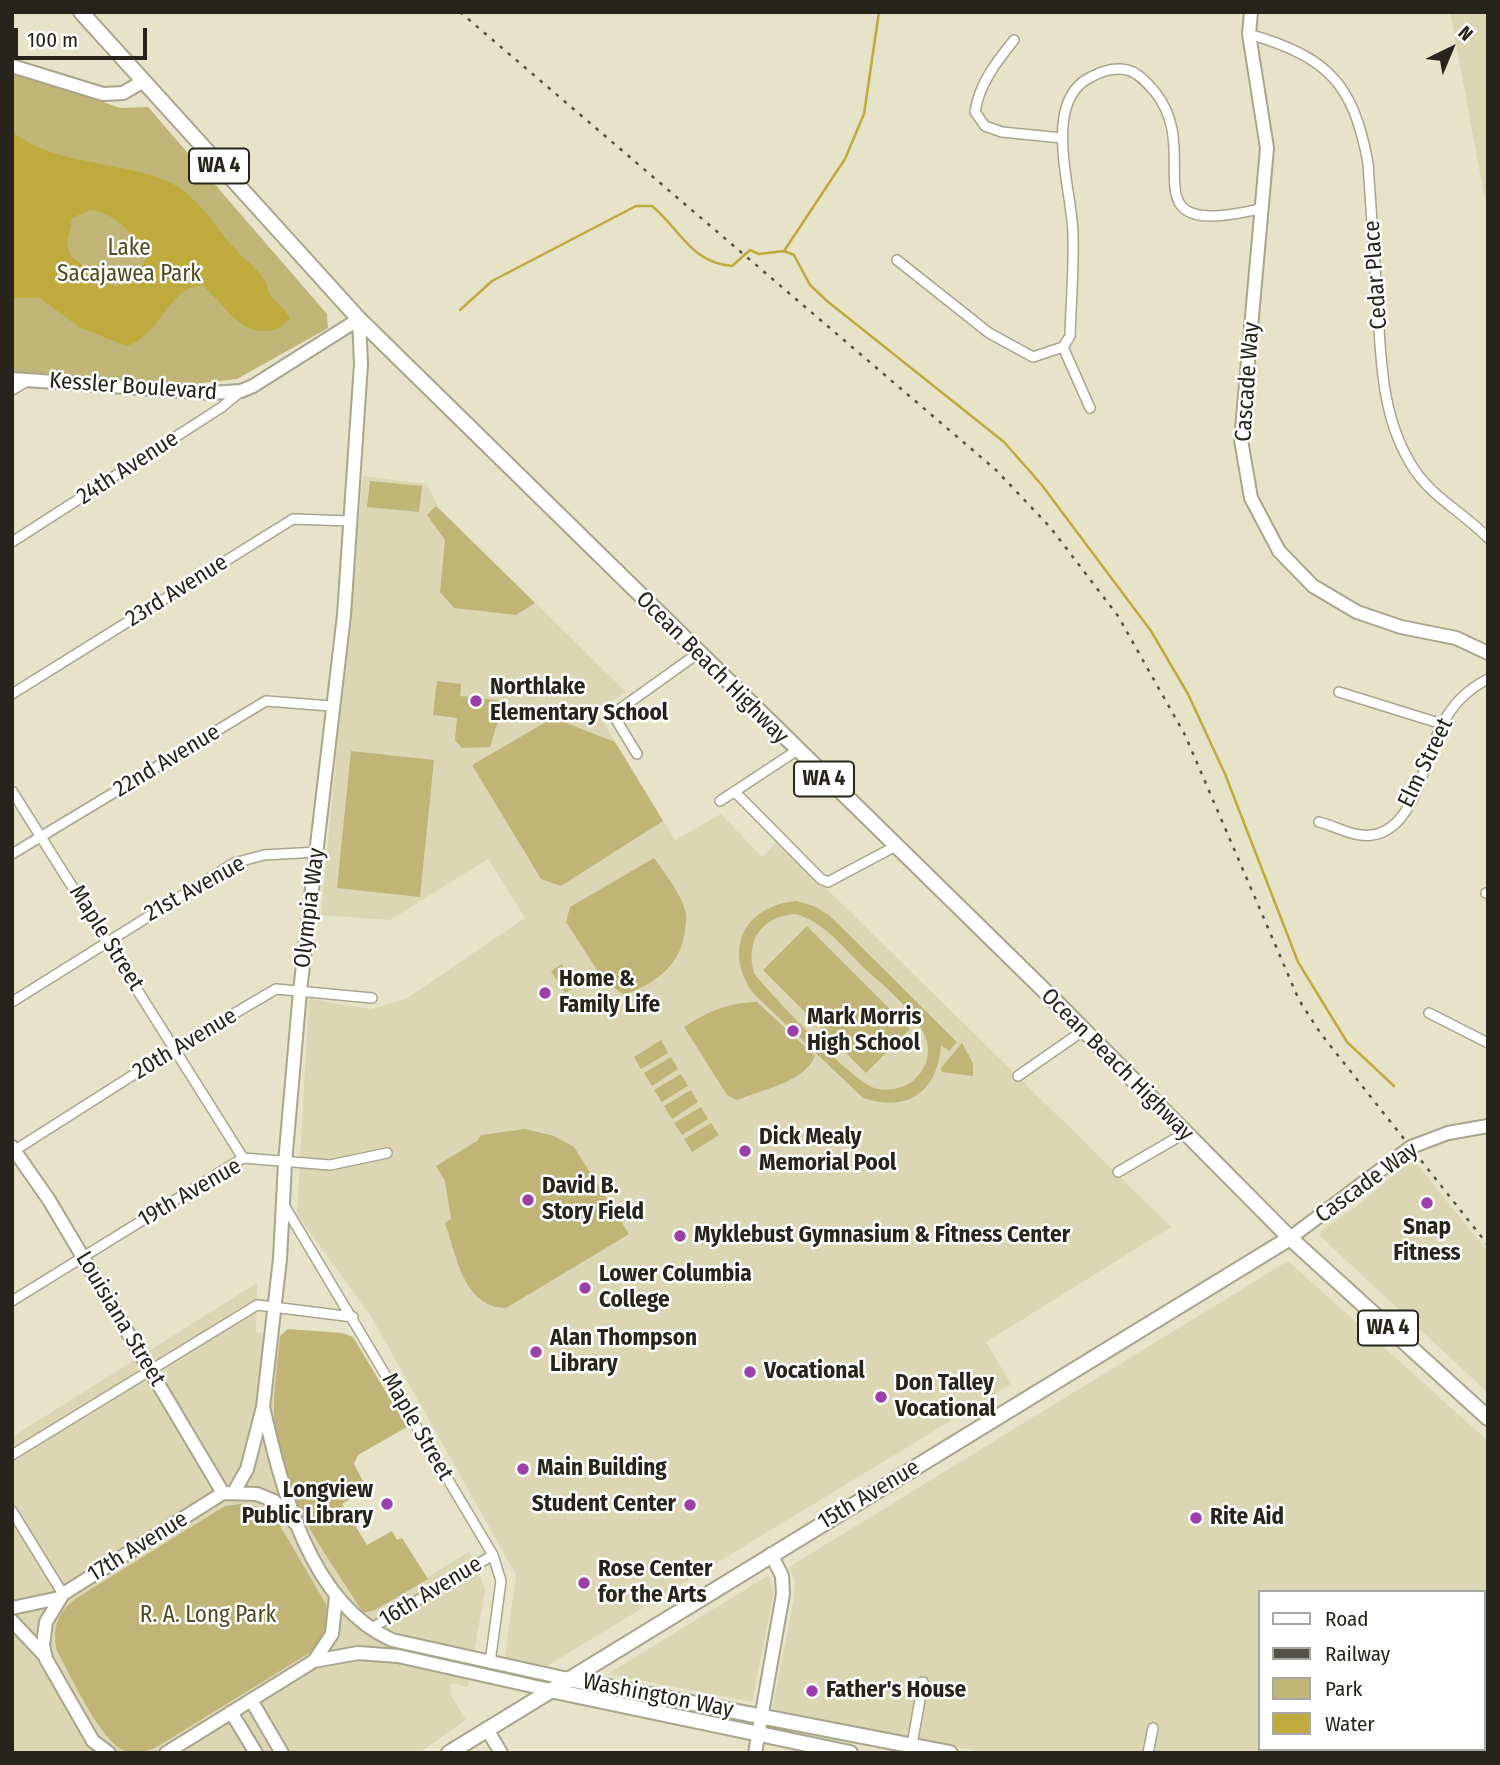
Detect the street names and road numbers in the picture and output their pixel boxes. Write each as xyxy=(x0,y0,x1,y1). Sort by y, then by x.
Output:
road number: WA 4 xyxy=(189,148,249,184)
street label: Cedar Place xyxy=(1358,219,1394,331)
street label: Cascade Way xyxy=(1230,321,1266,443)
street label: Kessler Boulevard xyxy=(48,367,218,407)
street label: 24th Avenue xyxy=(72,425,184,511)
street label: 23rd Avenue xyxy=(121,549,233,633)
street label: Ocean Beach Highway xyxy=(630,586,794,750)
street label: Elm Street xyxy=(1392,714,1460,812)
street label: 22nd Avenue xyxy=(109,718,225,804)
road number: WA 4 xyxy=(794,762,854,796)
street label: Olympia Way xyxy=(289,846,331,970)
street label: 21st Avenue xyxy=(140,850,250,928)
street label: Maple Street xyxy=(63,880,149,996)
street label: Ocean Beach Highway xyxy=(1035,983,1199,1147)
street label: 20th Avenue xyxy=(128,1002,242,1086)
street label: Cascade Way xyxy=(1310,1137,1424,1229)
street label: 19th Avenue xyxy=(134,1152,246,1234)
street label: Louisiana Street xyxy=(69,1247,171,1391)
road number: WA 4 xyxy=(1358,1310,1418,1346)
street label: Maple Street xyxy=(375,1369,459,1485)
street label: 15th Avenue xyxy=(813,1454,925,1536)
street label: 17th Avenue xyxy=(83,1506,193,1588)
street label: 16th Avenue xyxy=(375,1551,487,1633)
street label: Washington Way xyxy=(580,1668,736,1724)

